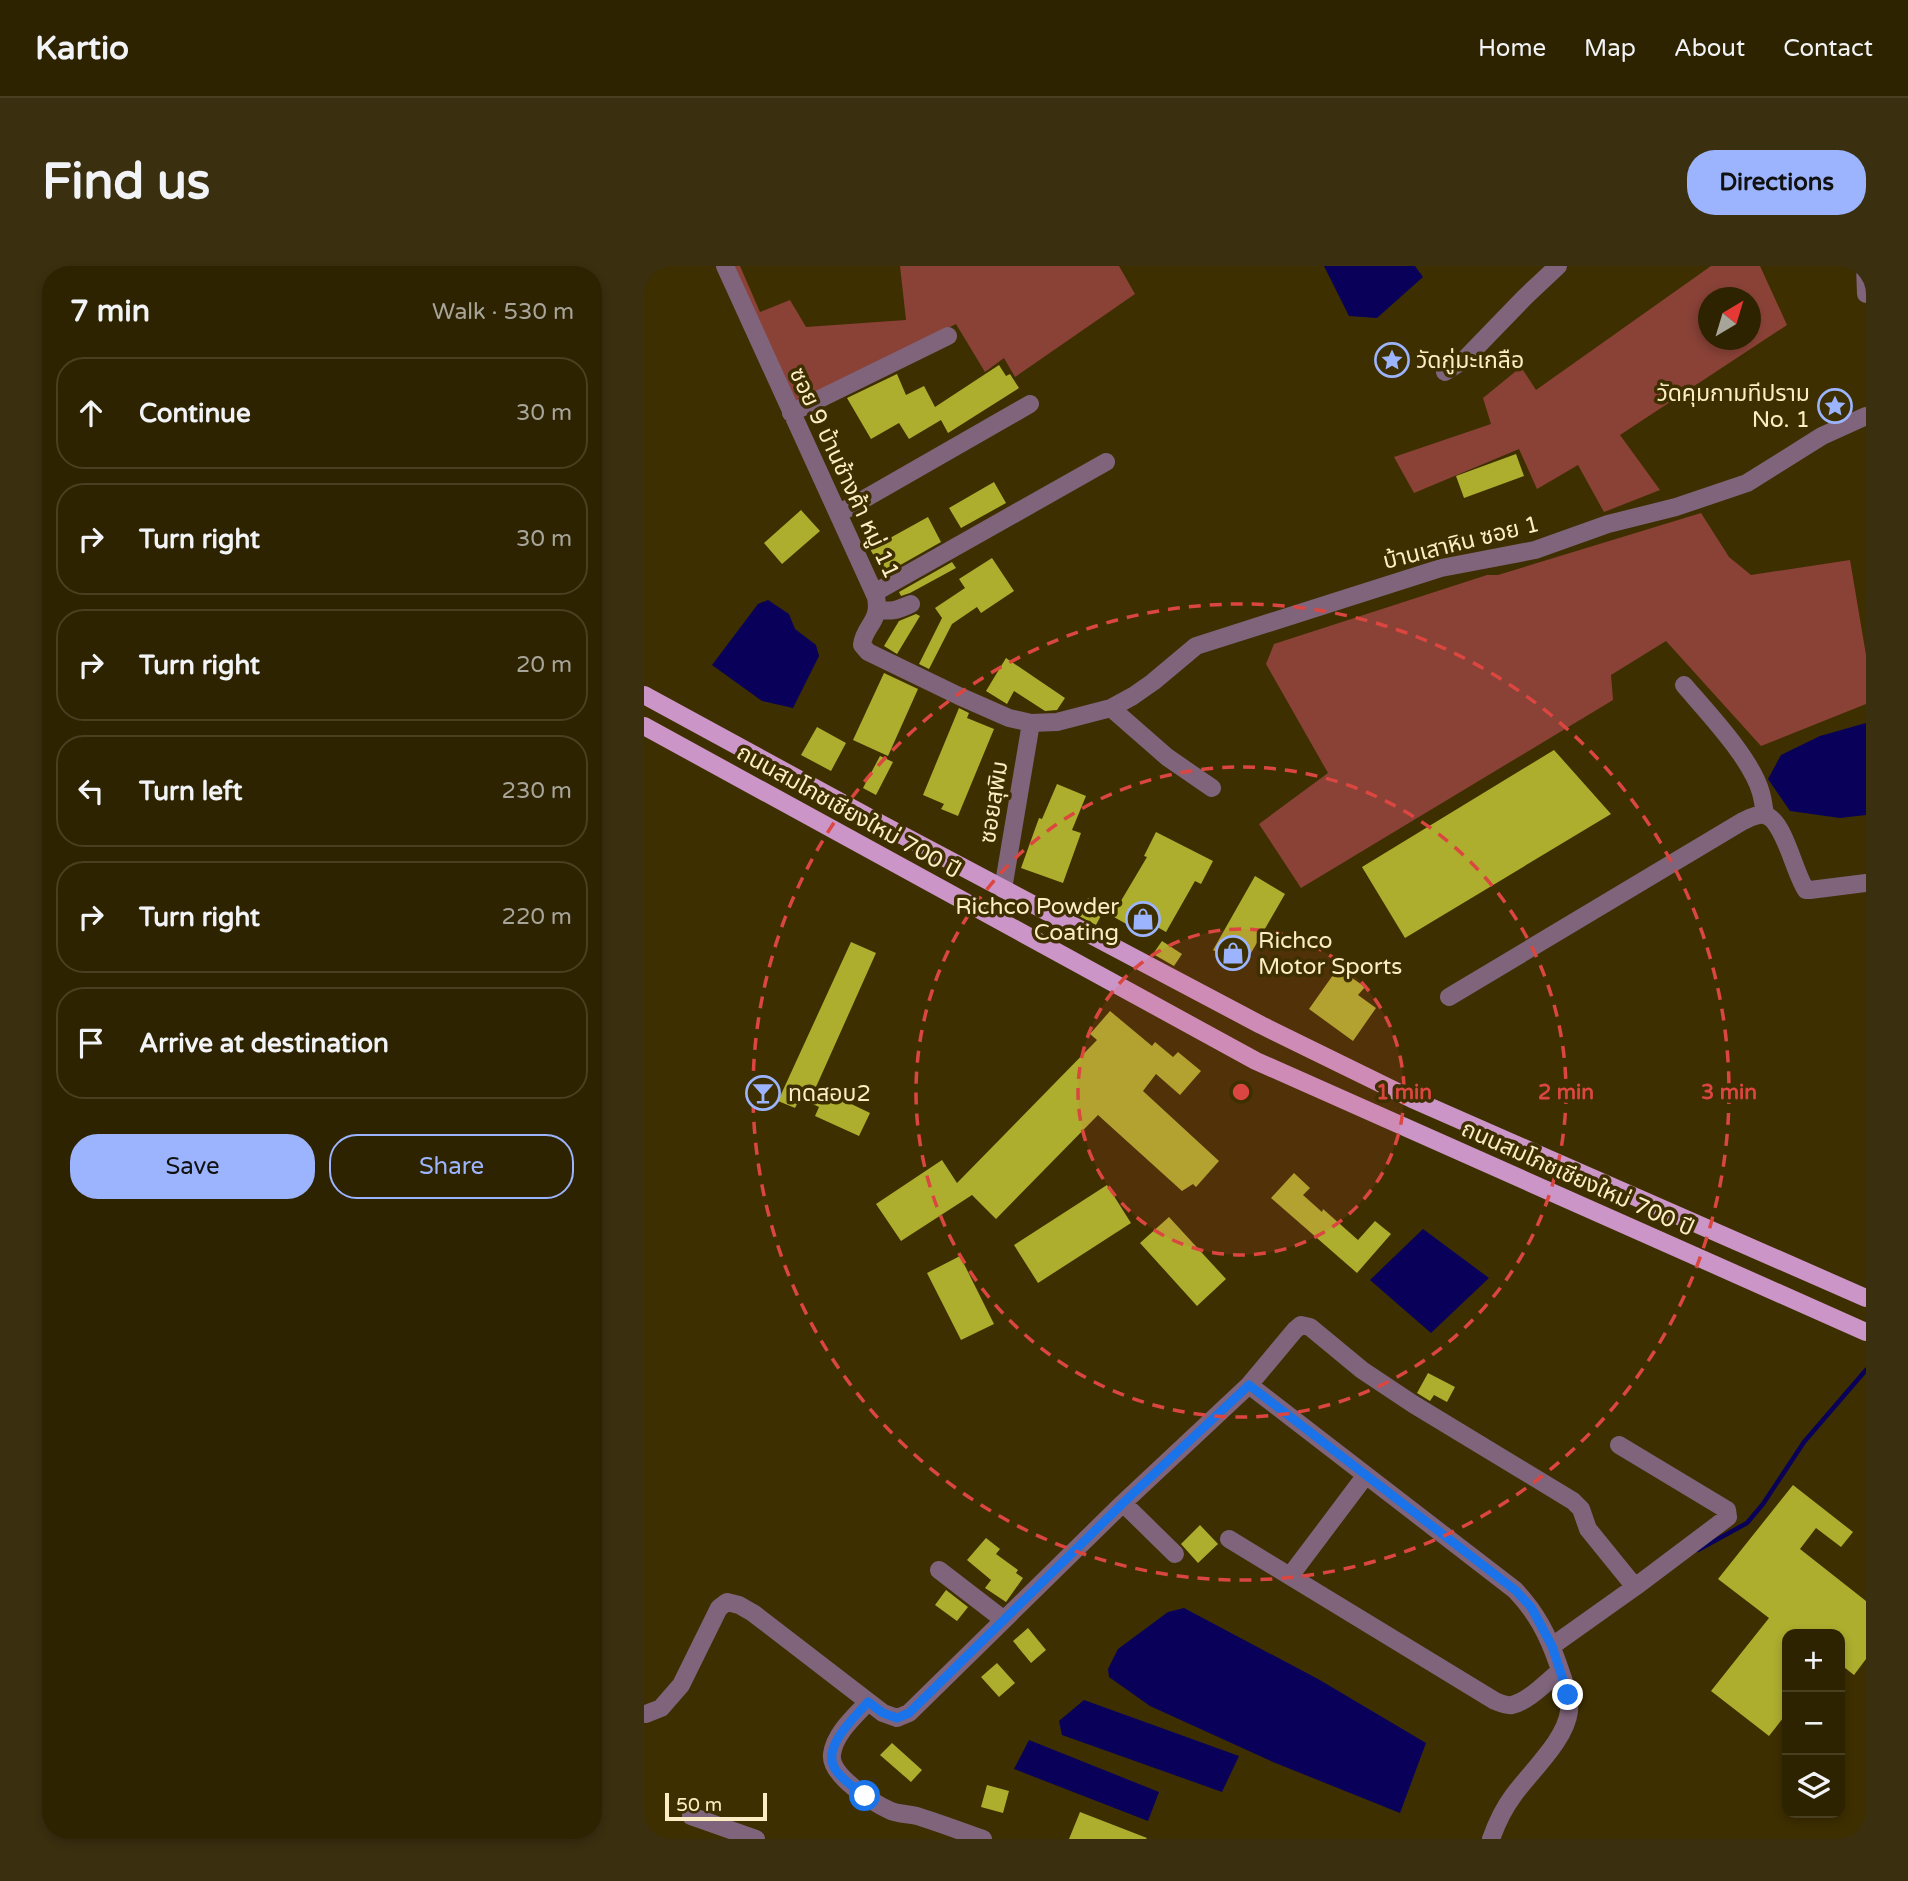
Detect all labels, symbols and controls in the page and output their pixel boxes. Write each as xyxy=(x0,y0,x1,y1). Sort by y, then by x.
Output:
text: Kartio xyxy=(35,29,129,68)
text: Home xyxy=(1478,34,1546,63)
text: Map xyxy=(1584,34,1636,63)
text: About xyxy=(1674,34,1745,63)
text: Contact xyxy=(1783,34,1873,63)
button: Directions xyxy=(1687,150,1866,215)
text: Find us xyxy=(42,153,210,212)
north arrow xyxy=(1698,287,1761,350)
text: 7 min xyxy=(70,293,150,330)
text: Walk · 530 m xyxy=(432,298,574,326)
place icon: วัดกู่มะเกลือ xyxy=(1373,341,1411,379)
place label: วัดกู่มะเกลือ xyxy=(1416,347,1524,375)
street label: ซอย 9 บ้านช้างค้า หมู่ 11 xyxy=(783,363,905,583)
place label: วัดคุมกามทีปราม No. 1 xyxy=(1656,380,1810,434)
place icon: วัดคุมกามทีปราม No. 1 xyxy=(1816,387,1854,425)
icon: ahead xyxy=(72,394,110,432)
text: Continue xyxy=(139,398,251,429)
text: 30 m xyxy=(516,399,572,427)
street label: บ้านเสาหิน ซอย 1 xyxy=(1380,510,1542,576)
icon: right xyxy=(72,520,110,558)
text: Turn right xyxy=(139,524,260,555)
text: 30 m xyxy=(516,525,572,553)
icon: right xyxy=(72,646,110,684)
text: Turn right xyxy=(139,650,260,681)
text: 20 m xyxy=(516,651,572,679)
street label: ถนนสมโภชเชียงใหม่ 700 ปี xyxy=(732,739,965,885)
street label: ซอยสุพิม xyxy=(974,759,1014,845)
icon: left xyxy=(72,772,110,810)
text: Turn left xyxy=(139,776,242,807)
text: 230 m xyxy=(502,777,572,805)
place label: Richco Powder Coating xyxy=(955,893,1119,947)
icon: right xyxy=(72,898,110,936)
shop icon: Richco Powder Coating xyxy=(1124,900,1162,938)
text: Turn right xyxy=(139,902,260,933)
text: 220 m xyxy=(502,903,572,931)
place label: Richco Motor Sports xyxy=(1258,927,1402,981)
shop icon: Richco Motor Sports xyxy=(1214,934,1252,972)
icon: arrive xyxy=(72,1024,110,1062)
text: Arrive at destination xyxy=(139,1028,389,1059)
bar icon: ทดสอบ2 xyxy=(744,1074,782,1112)
place label: ทดสอบ2 xyxy=(788,1080,871,1108)
centre of rings xyxy=(1229,1080,1253,1104)
text: 1 min xyxy=(1376,1080,1432,1105)
text: 2 min xyxy=(1538,1080,1594,1105)
text: 3 min xyxy=(1701,1080,1757,1105)
street label: ถนนสมโภชเชียงใหม่ 700 ปี xyxy=(1457,1115,1698,1243)
button: Save xyxy=(70,1134,315,1199)
button: Share xyxy=(329,1134,574,1199)
map controls xyxy=(1782,1629,1845,1818)
button: + xyxy=(1782,1629,1845,1692)
route end xyxy=(1552,1679,1583,1710)
button: − xyxy=(1782,1692,1845,1755)
button: layers xyxy=(1782,1755,1845,1818)
route start xyxy=(849,1780,880,1811)
scale bar xyxy=(665,1790,766,1822)
text: 50 m xyxy=(676,1794,722,1816)

